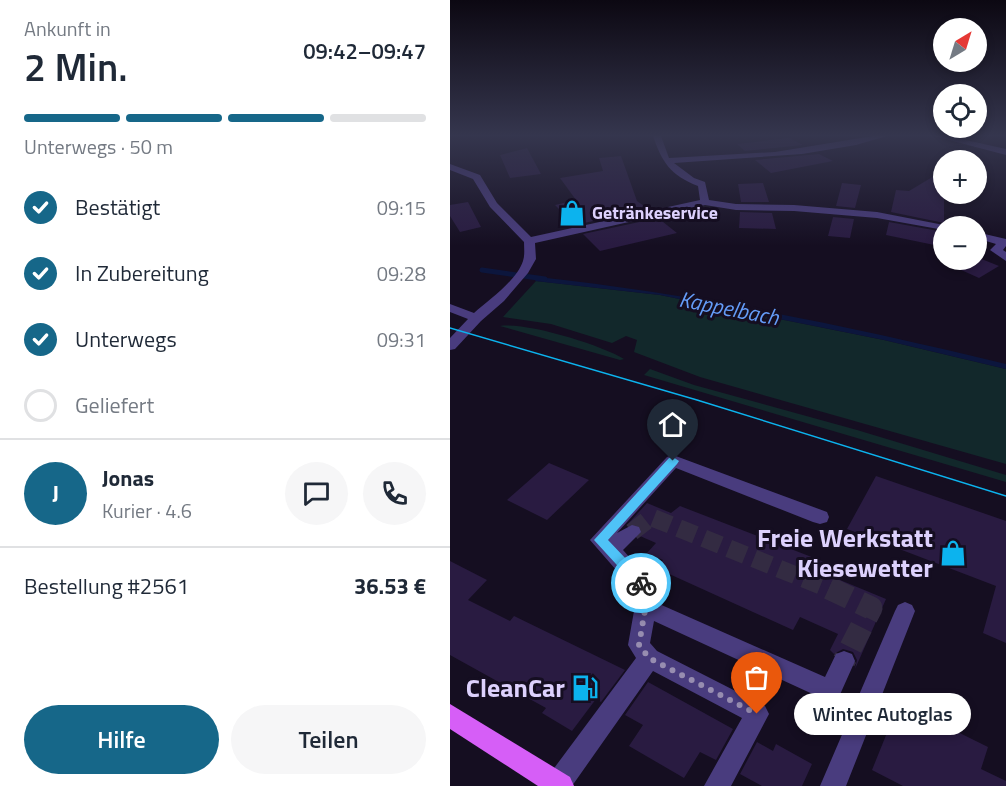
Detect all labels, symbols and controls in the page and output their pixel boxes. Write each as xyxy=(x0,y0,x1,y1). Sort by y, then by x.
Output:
text: Ankunft in xyxy=(24,13,111,44)
north arrow xyxy=(933,18,987,72)
map controls xyxy=(933,18,987,270)
text: 09:42–09:47 xyxy=(303,34,426,68)
text: 2 Min. xyxy=(24,37,128,96)
button: locate xyxy=(933,84,987,138)
text: Unterwegs · 50 m xyxy=(24,131,173,162)
button: + xyxy=(933,150,987,204)
text: Bestätigt xyxy=(75,190,160,224)
icon: check xyxy=(24,191,57,224)
text: 09:15 xyxy=(377,192,426,223)
shop icon: Getränkeservice xyxy=(557,198,587,228)
place label: Getränkeservice xyxy=(592,199,718,226)
button: − xyxy=(933,216,987,270)
text: In Zubereitung xyxy=(75,256,209,290)
icon: check xyxy=(24,257,57,290)
text: 09:28 xyxy=(377,258,426,289)
water label: Kappelbach xyxy=(676,282,783,334)
text: Unterwegs xyxy=(75,322,177,356)
icon: check xyxy=(24,323,57,356)
text: 09:31 xyxy=(377,324,426,355)
text: Geliefert xyxy=(75,388,154,422)
pin xyxy=(647,399,698,461)
icon: home xyxy=(656,408,689,441)
text: Jonas xyxy=(102,461,154,495)
button: chat xyxy=(285,462,348,525)
button: phone xyxy=(363,462,426,525)
text: J xyxy=(52,476,59,510)
text: Kurier · 4.6 xyxy=(102,495,192,526)
place label: Freie Werkstatt Kiesewetter xyxy=(757,518,933,587)
shop icon: Freie Werkstatt Kiesewetter xyxy=(938,538,968,568)
courier xyxy=(611,553,671,613)
icon: bike xyxy=(625,567,658,600)
text: Bestellung #2561 xyxy=(24,569,189,603)
text: 36.53 € xyxy=(354,569,426,603)
pin xyxy=(731,652,782,714)
icon: bag xyxy=(740,661,773,694)
place label: CleanCar xyxy=(466,668,565,707)
fuel station icon: CleanCar xyxy=(570,673,600,703)
callout: Wintec Autoglas xyxy=(793,693,970,735)
text: Wintec Autoglas xyxy=(812,698,953,729)
button: Hilfe xyxy=(24,705,219,774)
button: Teilen xyxy=(231,705,426,774)

